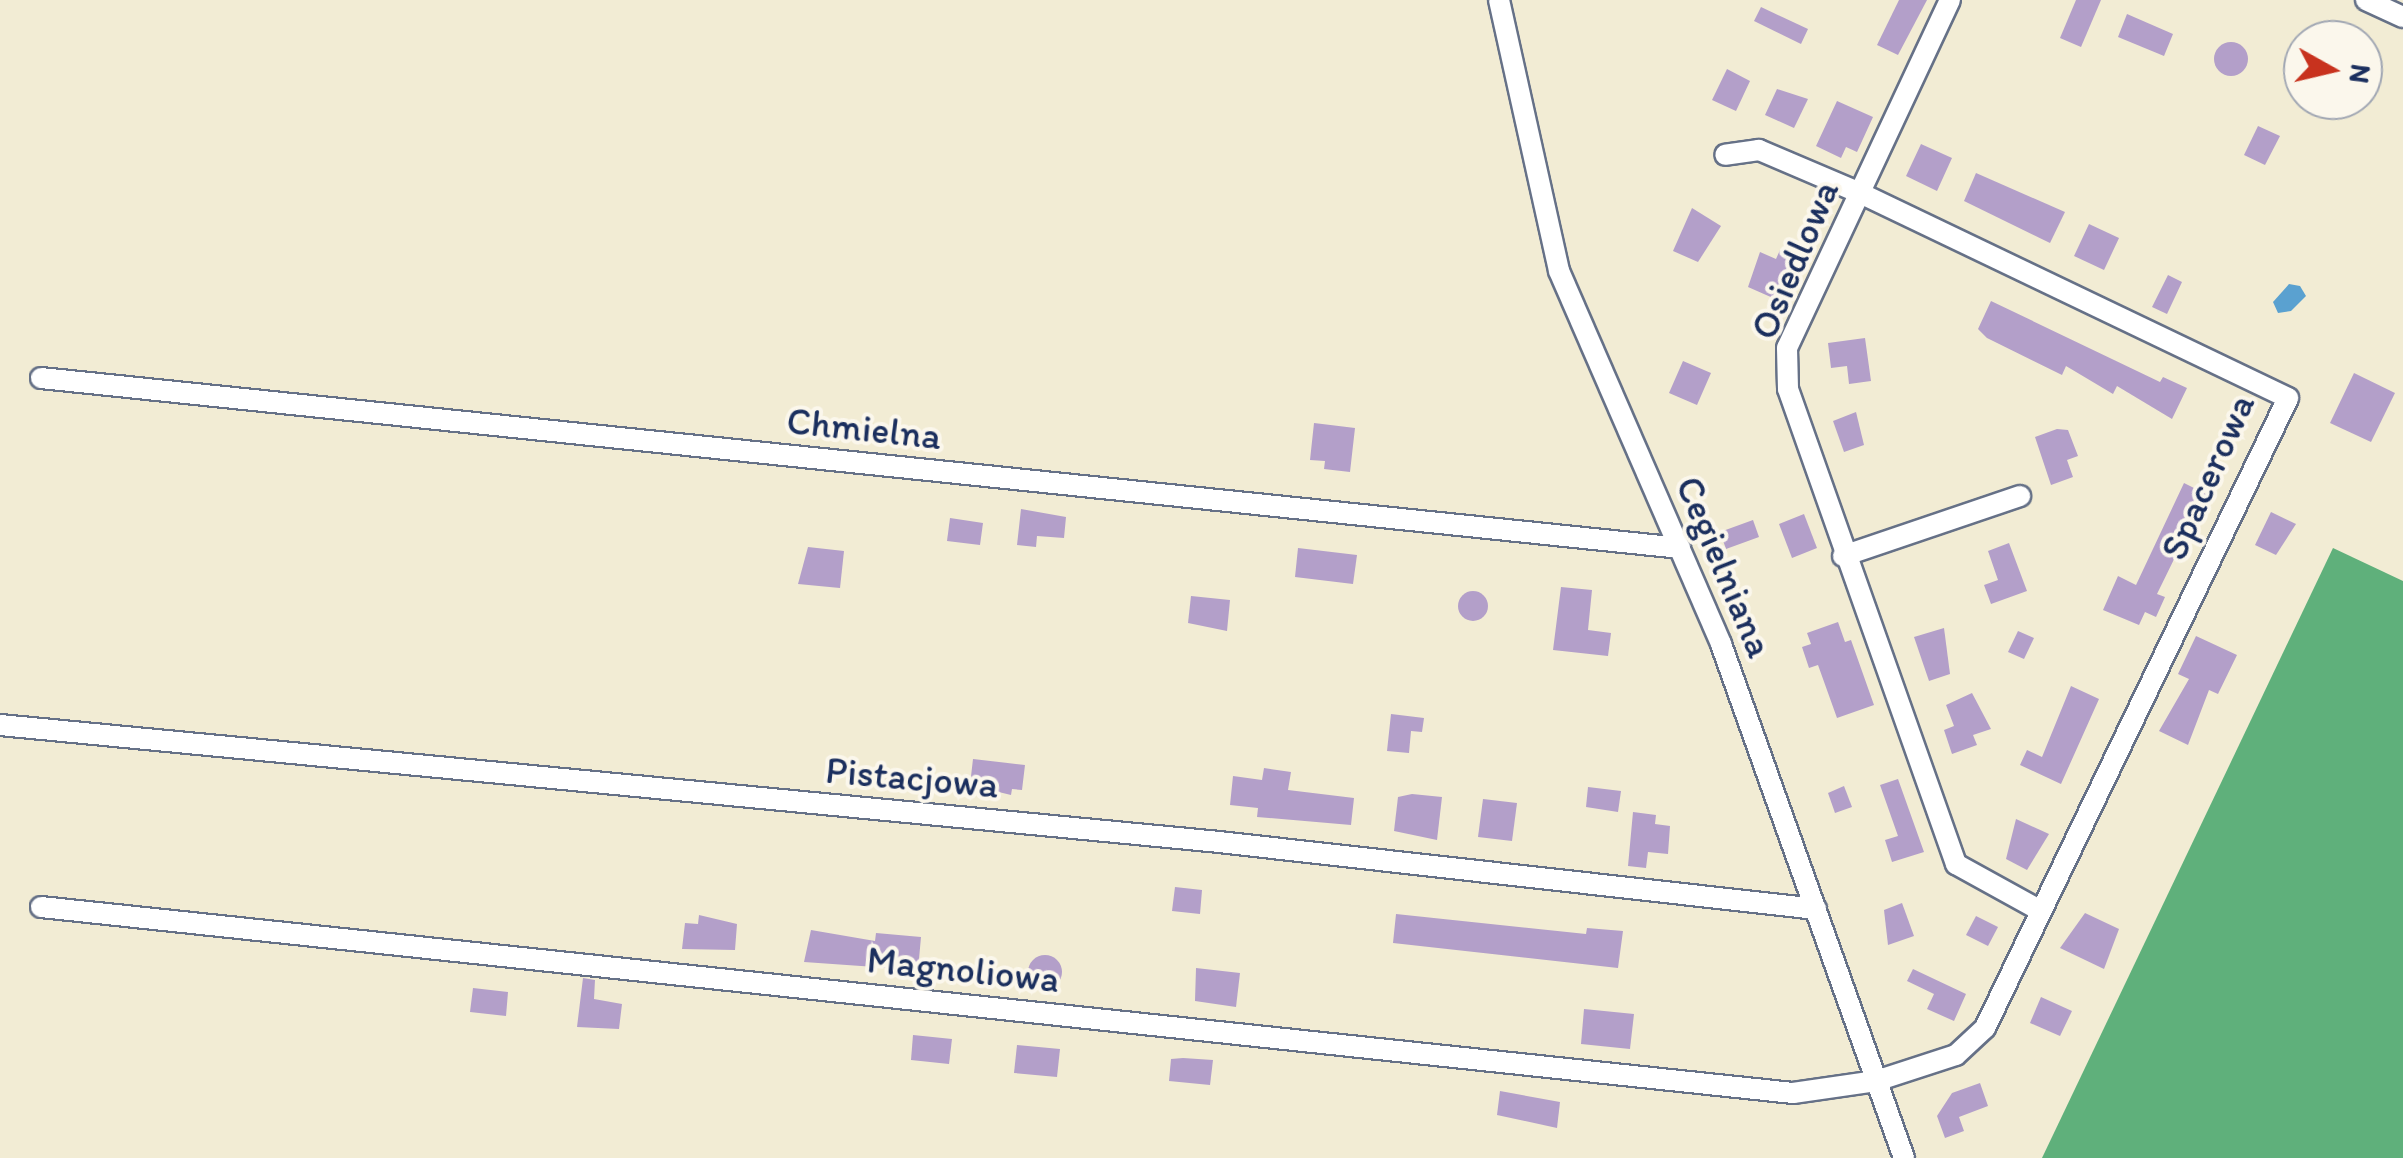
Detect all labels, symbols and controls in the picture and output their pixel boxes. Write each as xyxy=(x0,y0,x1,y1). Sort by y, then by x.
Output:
north arrow xyxy=(2283,20,2383,120)
text: N xyxy=(2343,62,2379,86)
street label: Osiedlowa xyxy=(1741,174,1849,346)
street label: Spacerowa xyxy=(2151,387,2265,567)
street label: Chmielna xyxy=(784,398,944,460)
street label: Cegielniana xyxy=(1665,470,1783,664)
street label: Pistacjowa xyxy=(824,748,1000,808)
street label: Magnoliowa xyxy=(865,937,1061,1003)

